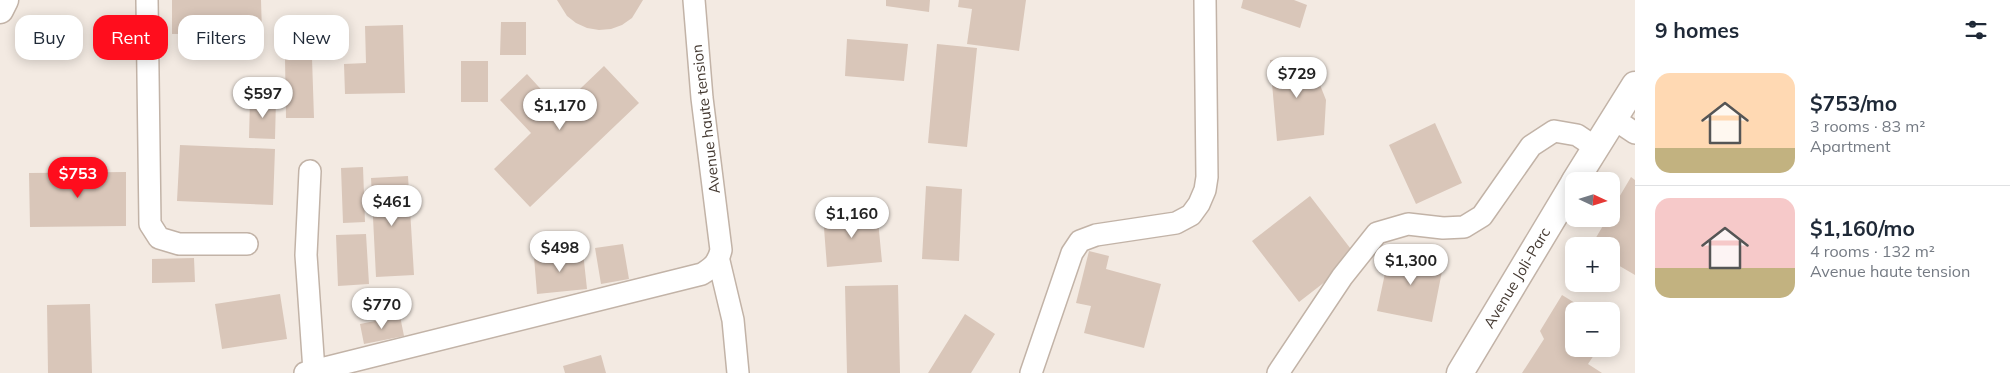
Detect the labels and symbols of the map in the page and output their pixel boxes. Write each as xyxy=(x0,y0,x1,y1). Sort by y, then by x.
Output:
street label: Avenue haute tension xyxy=(687,43,724,195)
pin: $729 xyxy=(1267,56,1327,99)
pin: $597 xyxy=(233,76,293,119)
pin: $1,170 xyxy=(519,88,601,131)
pin: $753 xyxy=(48,156,108,199)
north arrow xyxy=(1565,172,1620,228)
pin: $461 xyxy=(362,184,422,227)
pin: $1,160 xyxy=(811,196,893,239)
street label: Avenue Joli-Parc xyxy=(1479,224,1554,332)
pin: $498 xyxy=(530,230,590,273)
pin: $1,300 xyxy=(1370,244,1452,286)
pin: $770 xyxy=(352,288,412,330)

